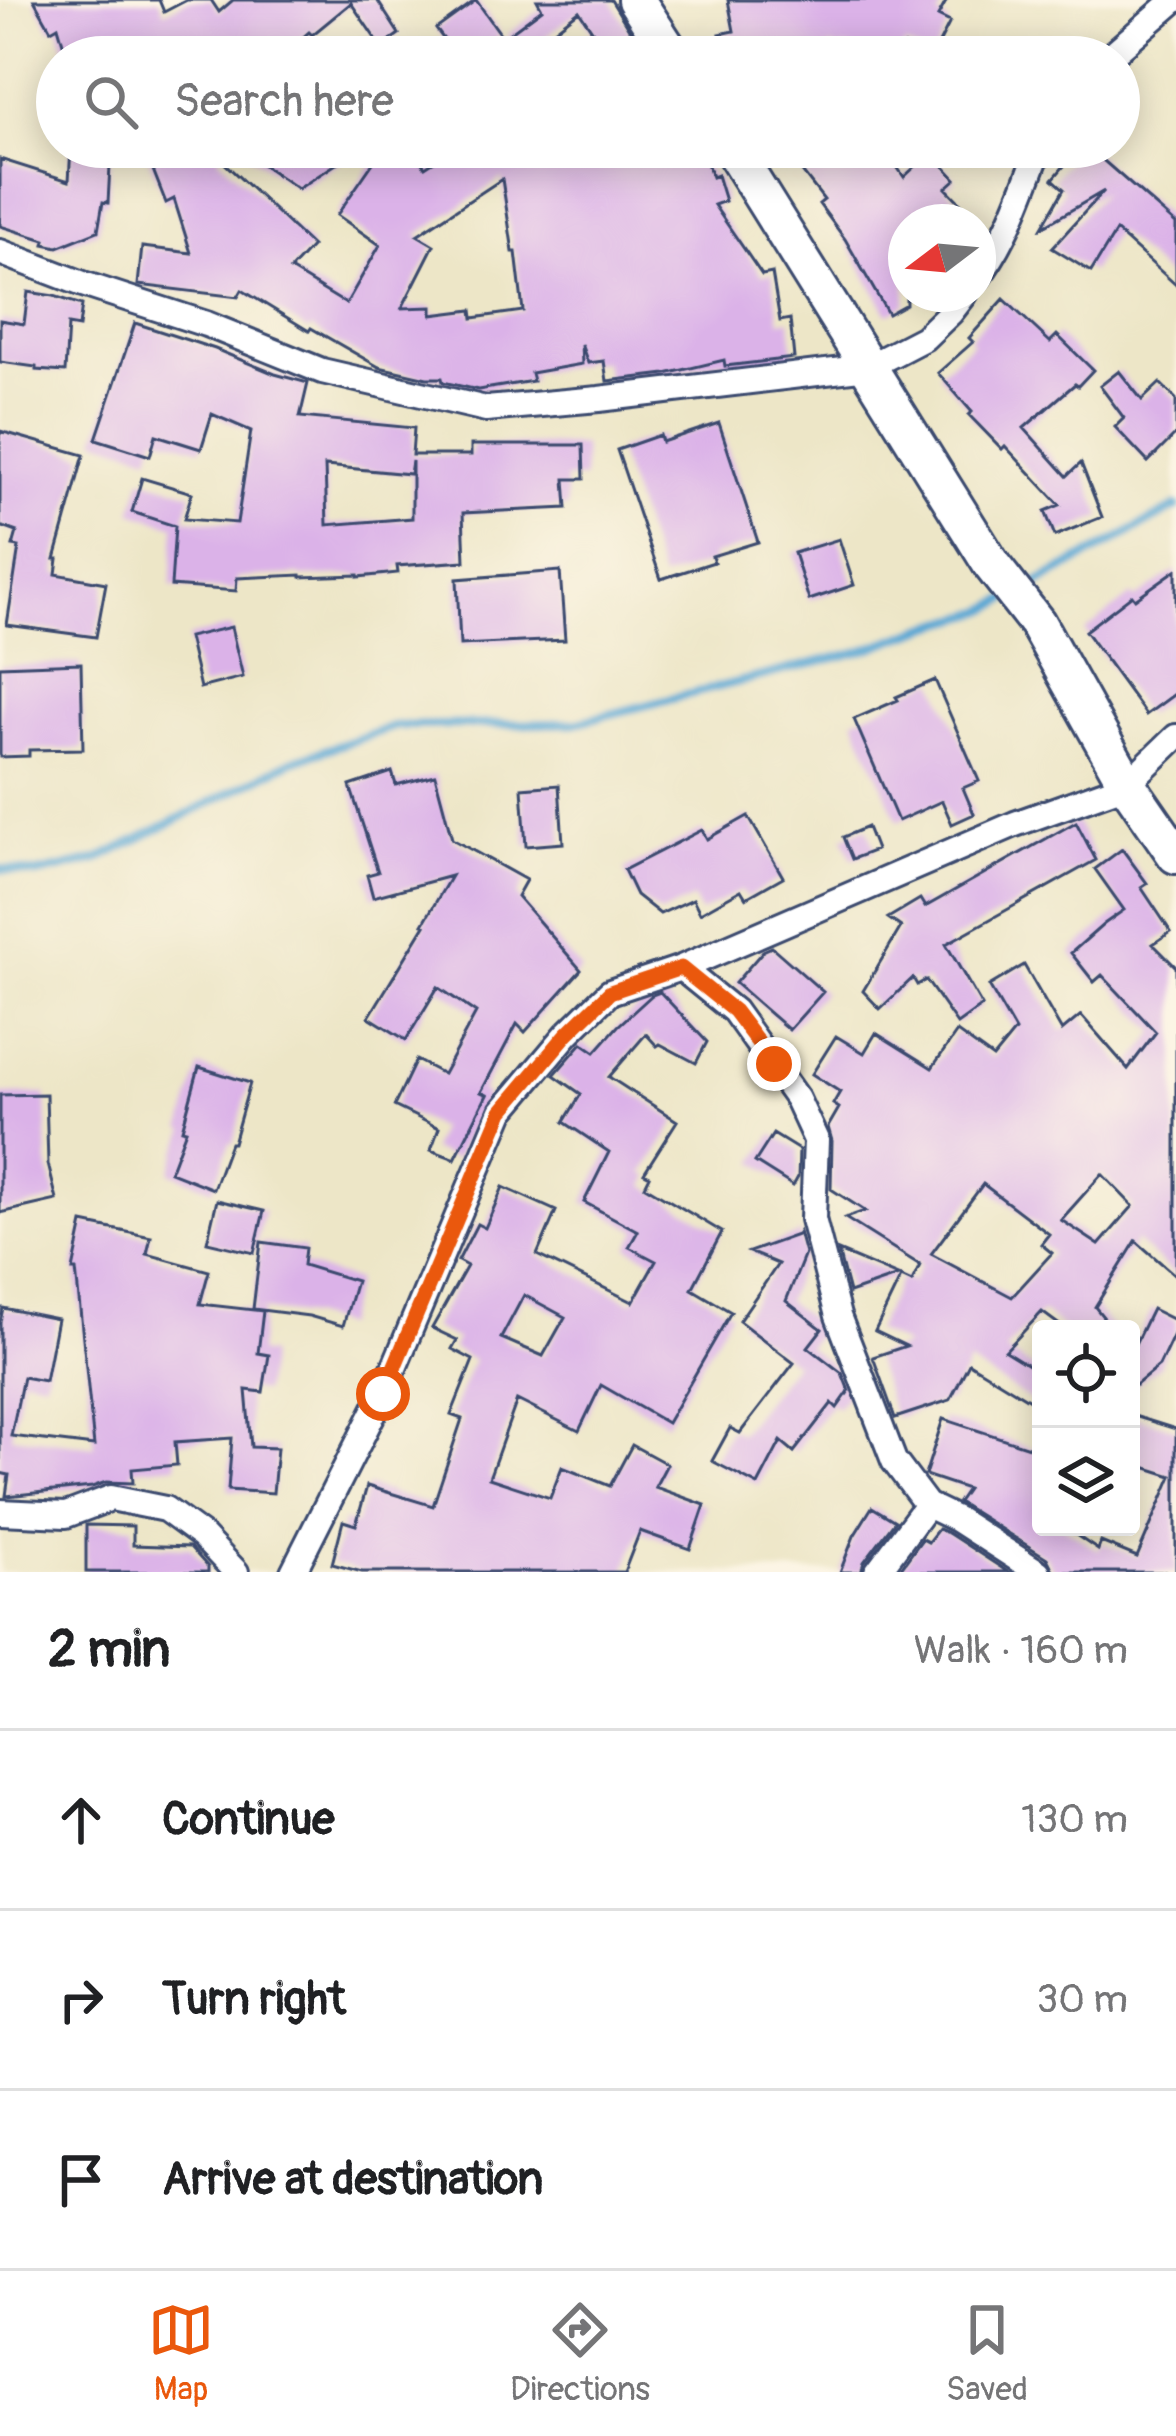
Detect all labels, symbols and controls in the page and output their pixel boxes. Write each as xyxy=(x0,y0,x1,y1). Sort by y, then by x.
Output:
search box xyxy=(36,36,1140,168)
icon: search xyxy=(78,69,144,135)
text: Search here xyxy=(174,74,394,130)
north arrow xyxy=(888,204,996,312)
route end xyxy=(747,1037,801,1091)
map controls xyxy=(1032,1320,1140,1536)
button: locate xyxy=(1032,1320,1140,1428)
route start xyxy=(356,1367,410,1421)
button: layers xyxy=(1032,1428,1140,1536)
text: 2 min xyxy=(48,1618,170,1682)
text: Walk · 160 m xyxy=(914,1626,1128,1675)
icon: ahead xyxy=(48,1787,114,1853)
text: Continue xyxy=(162,1792,335,1848)
text: 130 m xyxy=(1021,1795,1128,1844)
icon: right xyxy=(48,1967,114,2033)
text: Turn right xyxy=(162,1972,346,2028)
text: 30 m xyxy=(1037,1975,1128,2024)
icon: arrive xyxy=(48,2147,114,2213)
text: Arrive at destination xyxy=(162,2152,543,2208)
tab: Map xyxy=(148,2297,214,2410)
tab: Directions xyxy=(510,2297,650,2410)
tab: Saved xyxy=(946,2297,1028,2410)

